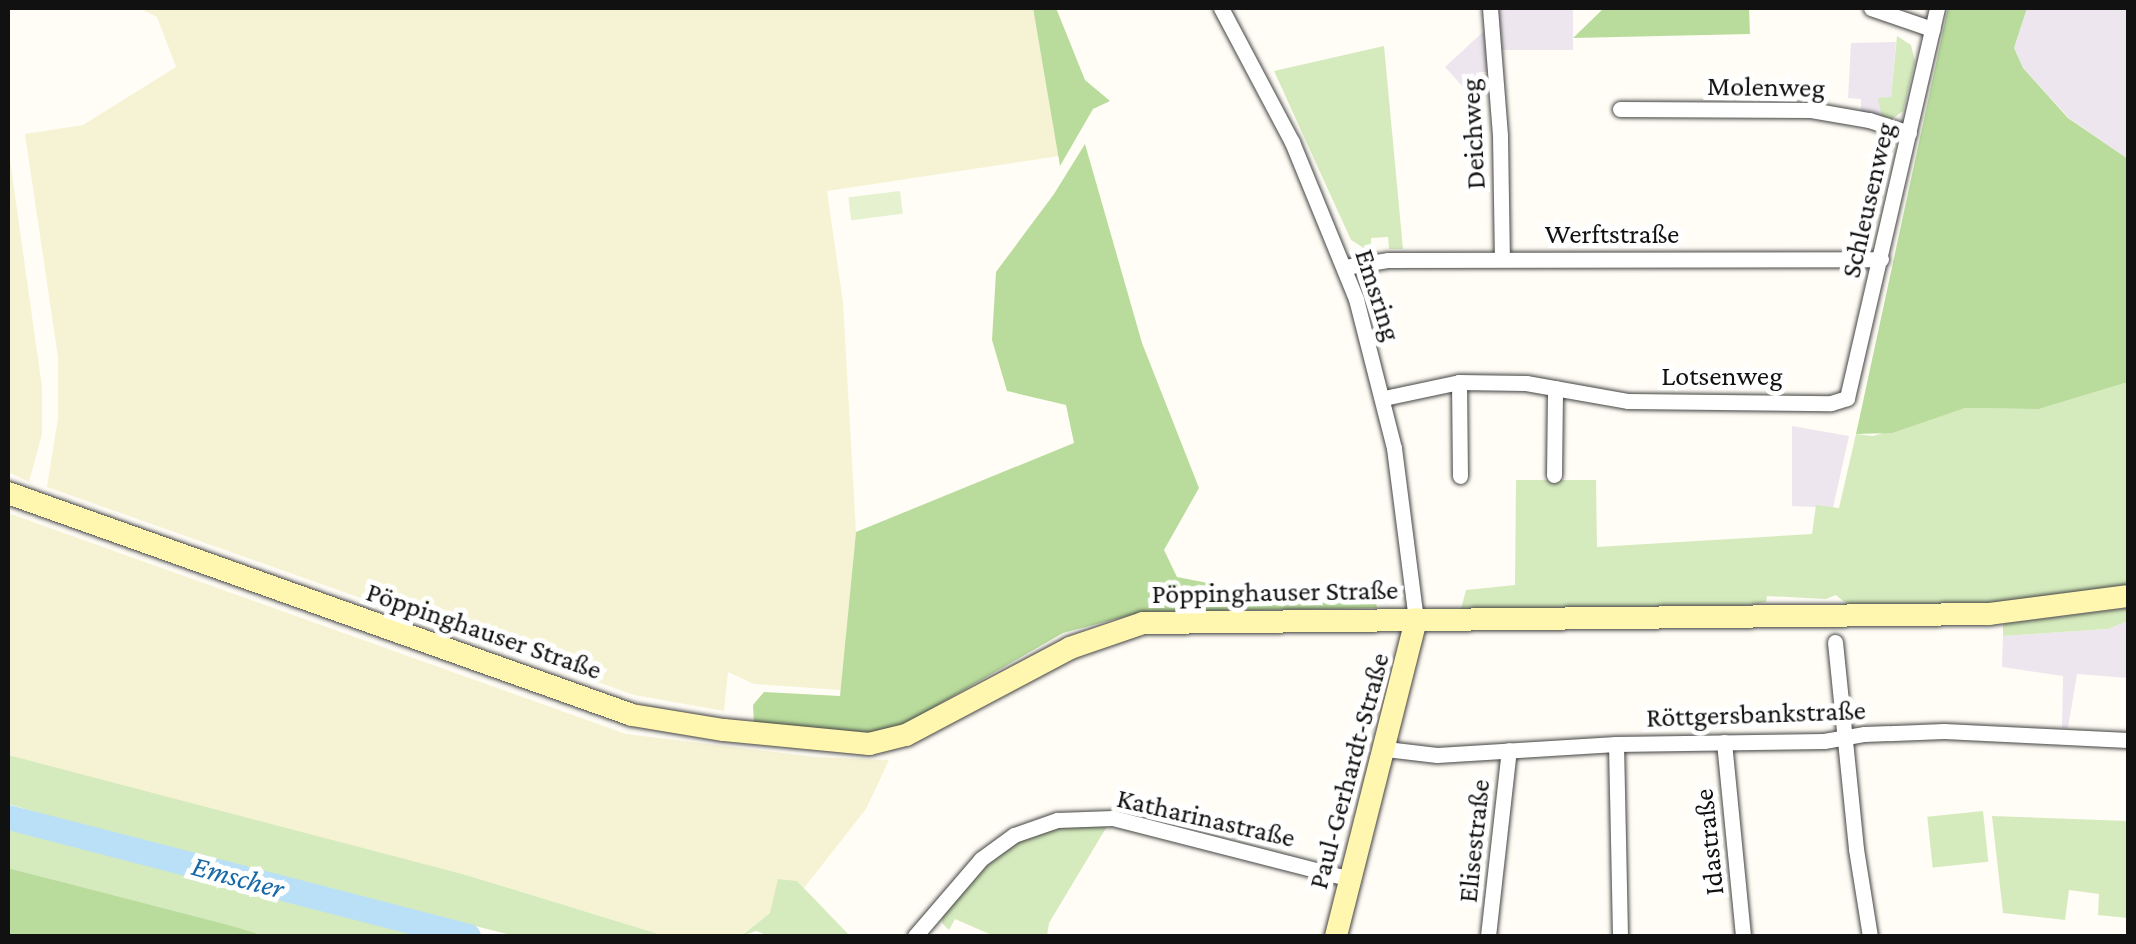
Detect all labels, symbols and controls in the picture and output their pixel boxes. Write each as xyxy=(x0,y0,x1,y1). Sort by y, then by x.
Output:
street label: Molenweg xyxy=(1707,69,1825,105)
street label: Deichweg xyxy=(1453,78,1493,190)
street label: Schleusenweg xyxy=(1834,119,1902,281)
street label: Werftstraße xyxy=(1545,217,1679,251)
street label: Emsring xyxy=(1347,245,1409,345)
street label: Lotsenweg xyxy=(1661,359,1783,393)
street label: Pöppinghauser Straße xyxy=(1151,573,1399,611)
street label: Pöppinghauser Straße xyxy=(362,575,606,687)
street label: Paul-Gerhardt-Straße xyxy=(1301,649,1397,893)
street label: Röttgersbankstraße xyxy=(1646,693,1866,735)
street label: Elisestraße xyxy=(1451,778,1497,904)
street label: Katharinastraße xyxy=(1114,781,1298,855)
street label: Idastraße xyxy=(1687,787,1731,897)
water label: Emscher xyxy=(188,847,288,907)

